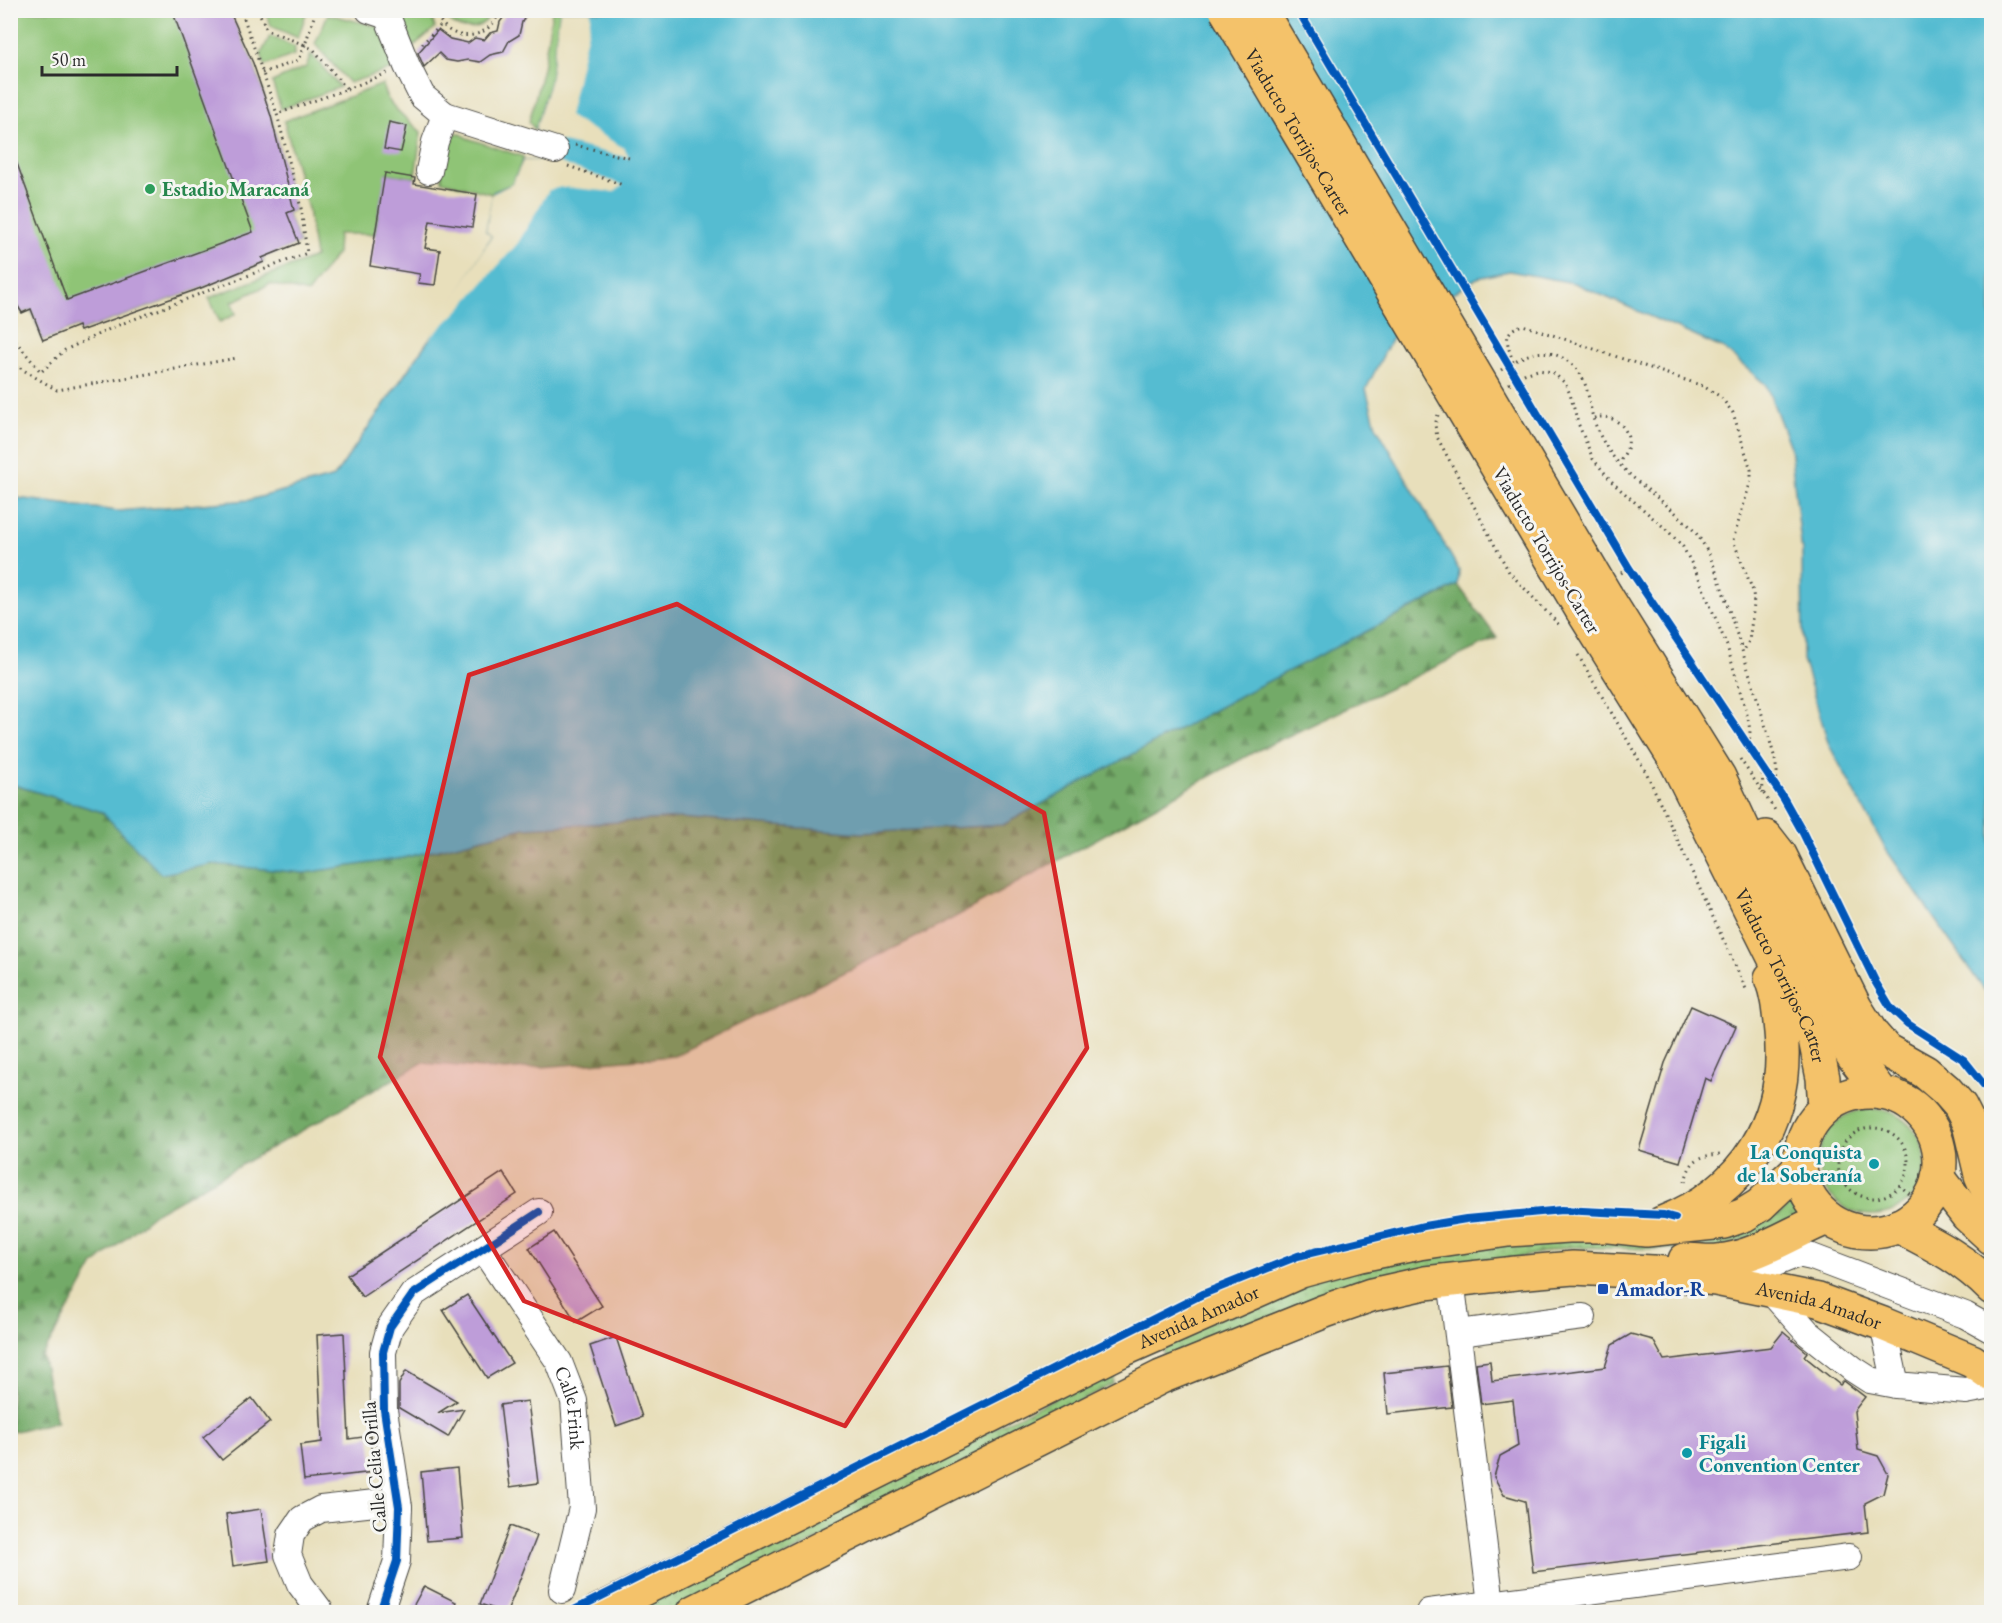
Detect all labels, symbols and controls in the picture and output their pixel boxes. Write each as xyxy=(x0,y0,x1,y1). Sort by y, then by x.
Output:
scale bar xyxy=(42,39,177,77)
street label: Viaducto Torrijos-Carter xyxy=(1239,44,1358,221)
text: 50 m xyxy=(51,48,86,71)
place label: Estadio Maracaná xyxy=(162,176,309,202)
marker: Estadio Maracaná xyxy=(143,182,157,196)
street label: Viaducto Torrijos-Carter xyxy=(1487,462,1607,639)
street label: Viaducto Torrijos-Carter xyxy=(1729,884,1833,1065)
place label: La Conquista de la Soberanía xyxy=(1737,1139,1862,1188)
marker: La Conquista de la Soberanía xyxy=(1867,1157,1881,1171)
street label: Avenida Amador xyxy=(1753,1274,1886,1336)
place label: Amador-R xyxy=(1614,1276,1706,1302)
street label: Avenida Amador xyxy=(1132,1278,1263,1355)
marker: Amador-R xyxy=(1596,1282,1610,1296)
street label: Calle Frink xyxy=(549,1362,591,1451)
street label: Calle Celia Orilla xyxy=(355,1400,393,1534)
place label: Figali Convention Center xyxy=(1699,1429,1861,1478)
marker: Figali Convention Center xyxy=(1680,1446,1694,1460)

